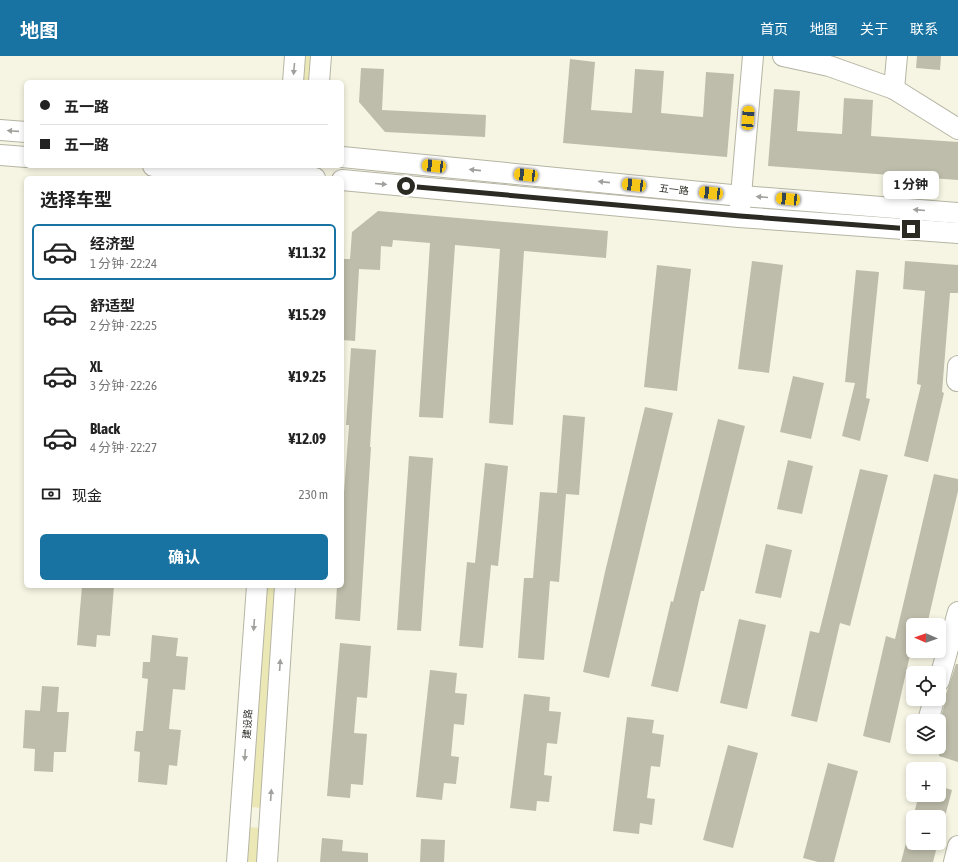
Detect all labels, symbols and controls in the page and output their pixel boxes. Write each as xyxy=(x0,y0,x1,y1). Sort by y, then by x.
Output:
text: 地图 xyxy=(20,19,58,41)
text: 首页 xyxy=(760,21,788,37)
text: 地图 xyxy=(810,21,838,37)
text: 关于 xyxy=(860,21,888,37)
text: 联系 xyxy=(910,21,938,37)
one-way arrow xyxy=(290,63,297,75)
text: 五一路 xyxy=(64,98,109,115)
car xyxy=(741,106,755,130)
one-way arrow xyxy=(7,128,19,135)
text: 五一路 xyxy=(64,136,109,153)
car xyxy=(421,159,447,173)
one-way arrow xyxy=(469,166,481,173)
car xyxy=(513,168,539,182)
callout: 1 分钟 xyxy=(883,171,939,199)
route start xyxy=(397,177,415,195)
text: 1 分钟 xyxy=(894,177,928,192)
car xyxy=(621,178,647,192)
one-way arrow xyxy=(598,179,610,186)
one-way arrow xyxy=(375,181,387,187)
street label: 五一路 xyxy=(658,182,689,197)
car xyxy=(698,186,724,200)
text: 选择车型 xyxy=(40,189,112,210)
car xyxy=(776,192,800,206)
one-way arrow xyxy=(756,194,768,201)
one-way arrow xyxy=(913,206,925,213)
route end xyxy=(902,220,920,238)
icon: car xyxy=(42,234,78,270)
text: 经济型 xyxy=(90,235,135,252)
text: ¥11.32 xyxy=(288,244,326,261)
text: 1 分钟 · 22:24 xyxy=(90,256,157,271)
icon: car xyxy=(42,296,78,332)
text: 舒适型 xyxy=(90,297,135,314)
text: ¥15.29 xyxy=(288,306,326,323)
text: 2 分钟 · 22:25 xyxy=(90,318,157,333)
icon: car xyxy=(42,358,78,394)
text: XL xyxy=(90,358,103,375)
text: ¥19.25 xyxy=(288,368,326,385)
text: 3 分钟 · 22:26 xyxy=(90,378,157,393)
icon: car xyxy=(42,420,78,456)
text: Black xyxy=(90,420,120,437)
text: ¥12.09 xyxy=(288,430,326,447)
text: 4 分钟 · 22:27 xyxy=(90,440,157,455)
icon: cash xyxy=(40,483,62,505)
text: 现金 xyxy=(72,487,102,504)
text: 230 m xyxy=(299,487,328,502)
button: 确认 xyxy=(40,534,328,580)
north arrow xyxy=(906,618,946,658)
map controls xyxy=(906,618,946,850)
one-way arrow xyxy=(250,619,257,631)
one-way arrow xyxy=(276,659,283,671)
button: locate xyxy=(906,666,946,706)
street label: 建设路 xyxy=(241,709,254,739)
button: layers xyxy=(906,714,946,754)
one-way arrow xyxy=(241,749,248,761)
button: + xyxy=(906,762,946,802)
one-way arrow xyxy=(267,789,274,801)
button: − xyxy=(906,810,946,850)

